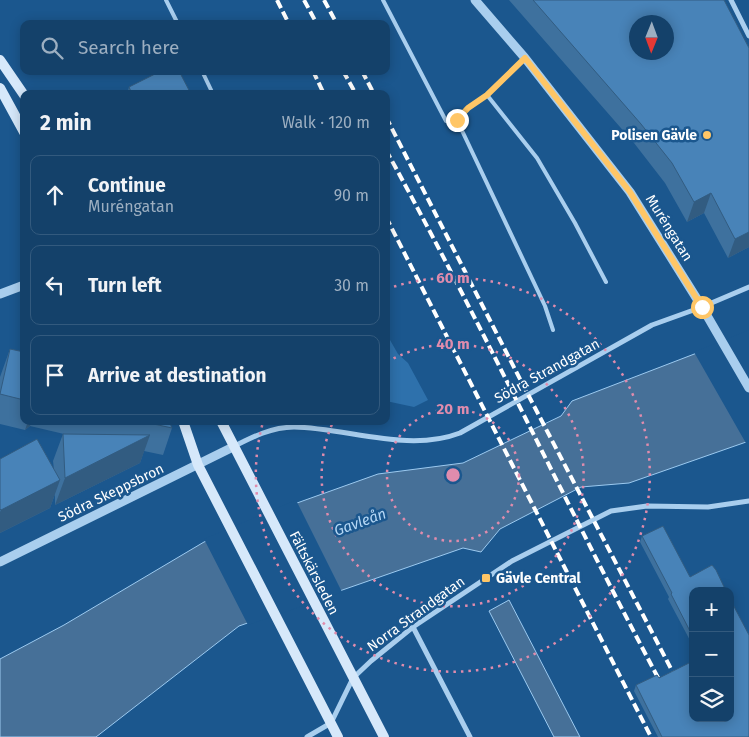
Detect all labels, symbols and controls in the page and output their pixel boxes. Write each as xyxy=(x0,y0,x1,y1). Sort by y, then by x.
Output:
north arrow xyxy=(629,15,674,60)
search box xyxy=(20,20,390,75)
icon: search xyxy=(38,34,66,62)
text: Search here xyxy=(78,36,179,59)
route end xyxy=(446,109,469,132)
text: 2 min xyxy=(40,110,92,136)
text: Walk · 120 m xyxy=(282,113,370,132)
place label: Polisen Gävle xyxy=(611,127,697,144)
marker: Polisen Gävle xyxy=(701,129,713,141)
text: Continue xyxy=(88,174,166,197)
icon: ahead xyxy=(41,181,69,209)
text: 90 m xyxy=(334,186,369,205)
street label: Muréngatan xyxy=(642,192,696,264)
text: Muréngatan xyxy=(88,197,174,216)
text: 60 m xyxy=(436,269,470,287)
icon: left xyxy=(41,271,69,299)
text: Turn left xyxy=(88,274,162,297)
text: 30 m xyxy=(334,276,369,295)
route start xyxy=(691,296,714,319)
text: 40 m xyxy=(436,335,470,353)
street label: Södra Strandgatan xyxy=(491,335,603,407)
icon: arrive xyxy=(41,361,69,389)
text: Arrive at destination xyxy=(88,364,267,387)
text: 20 m xyxy=(437,400,469,418)
street label: Södra Skeppsbron xyxy=(55,460,167,526)
centre of rings xyxy=(444,466,462,484)
water label: Gavleån xyxy=(331,504,389,540)
street label: Fältskärsleden xyxy=(286,528,342,618)
place label: Gävle Central xyxy=(496,570,581,587)
marker: Gävle Central xyxy=(480,572,492,584)
street label: Norra Strandgatan xyxy=(364,573,468,655)
map controls xyxy=(689,587,734,722)
button: + xyxy=(689,587,734,632)
button: − xyxy=(689,632,734,677)
button: layers xyxy=(689,677,734,722)

